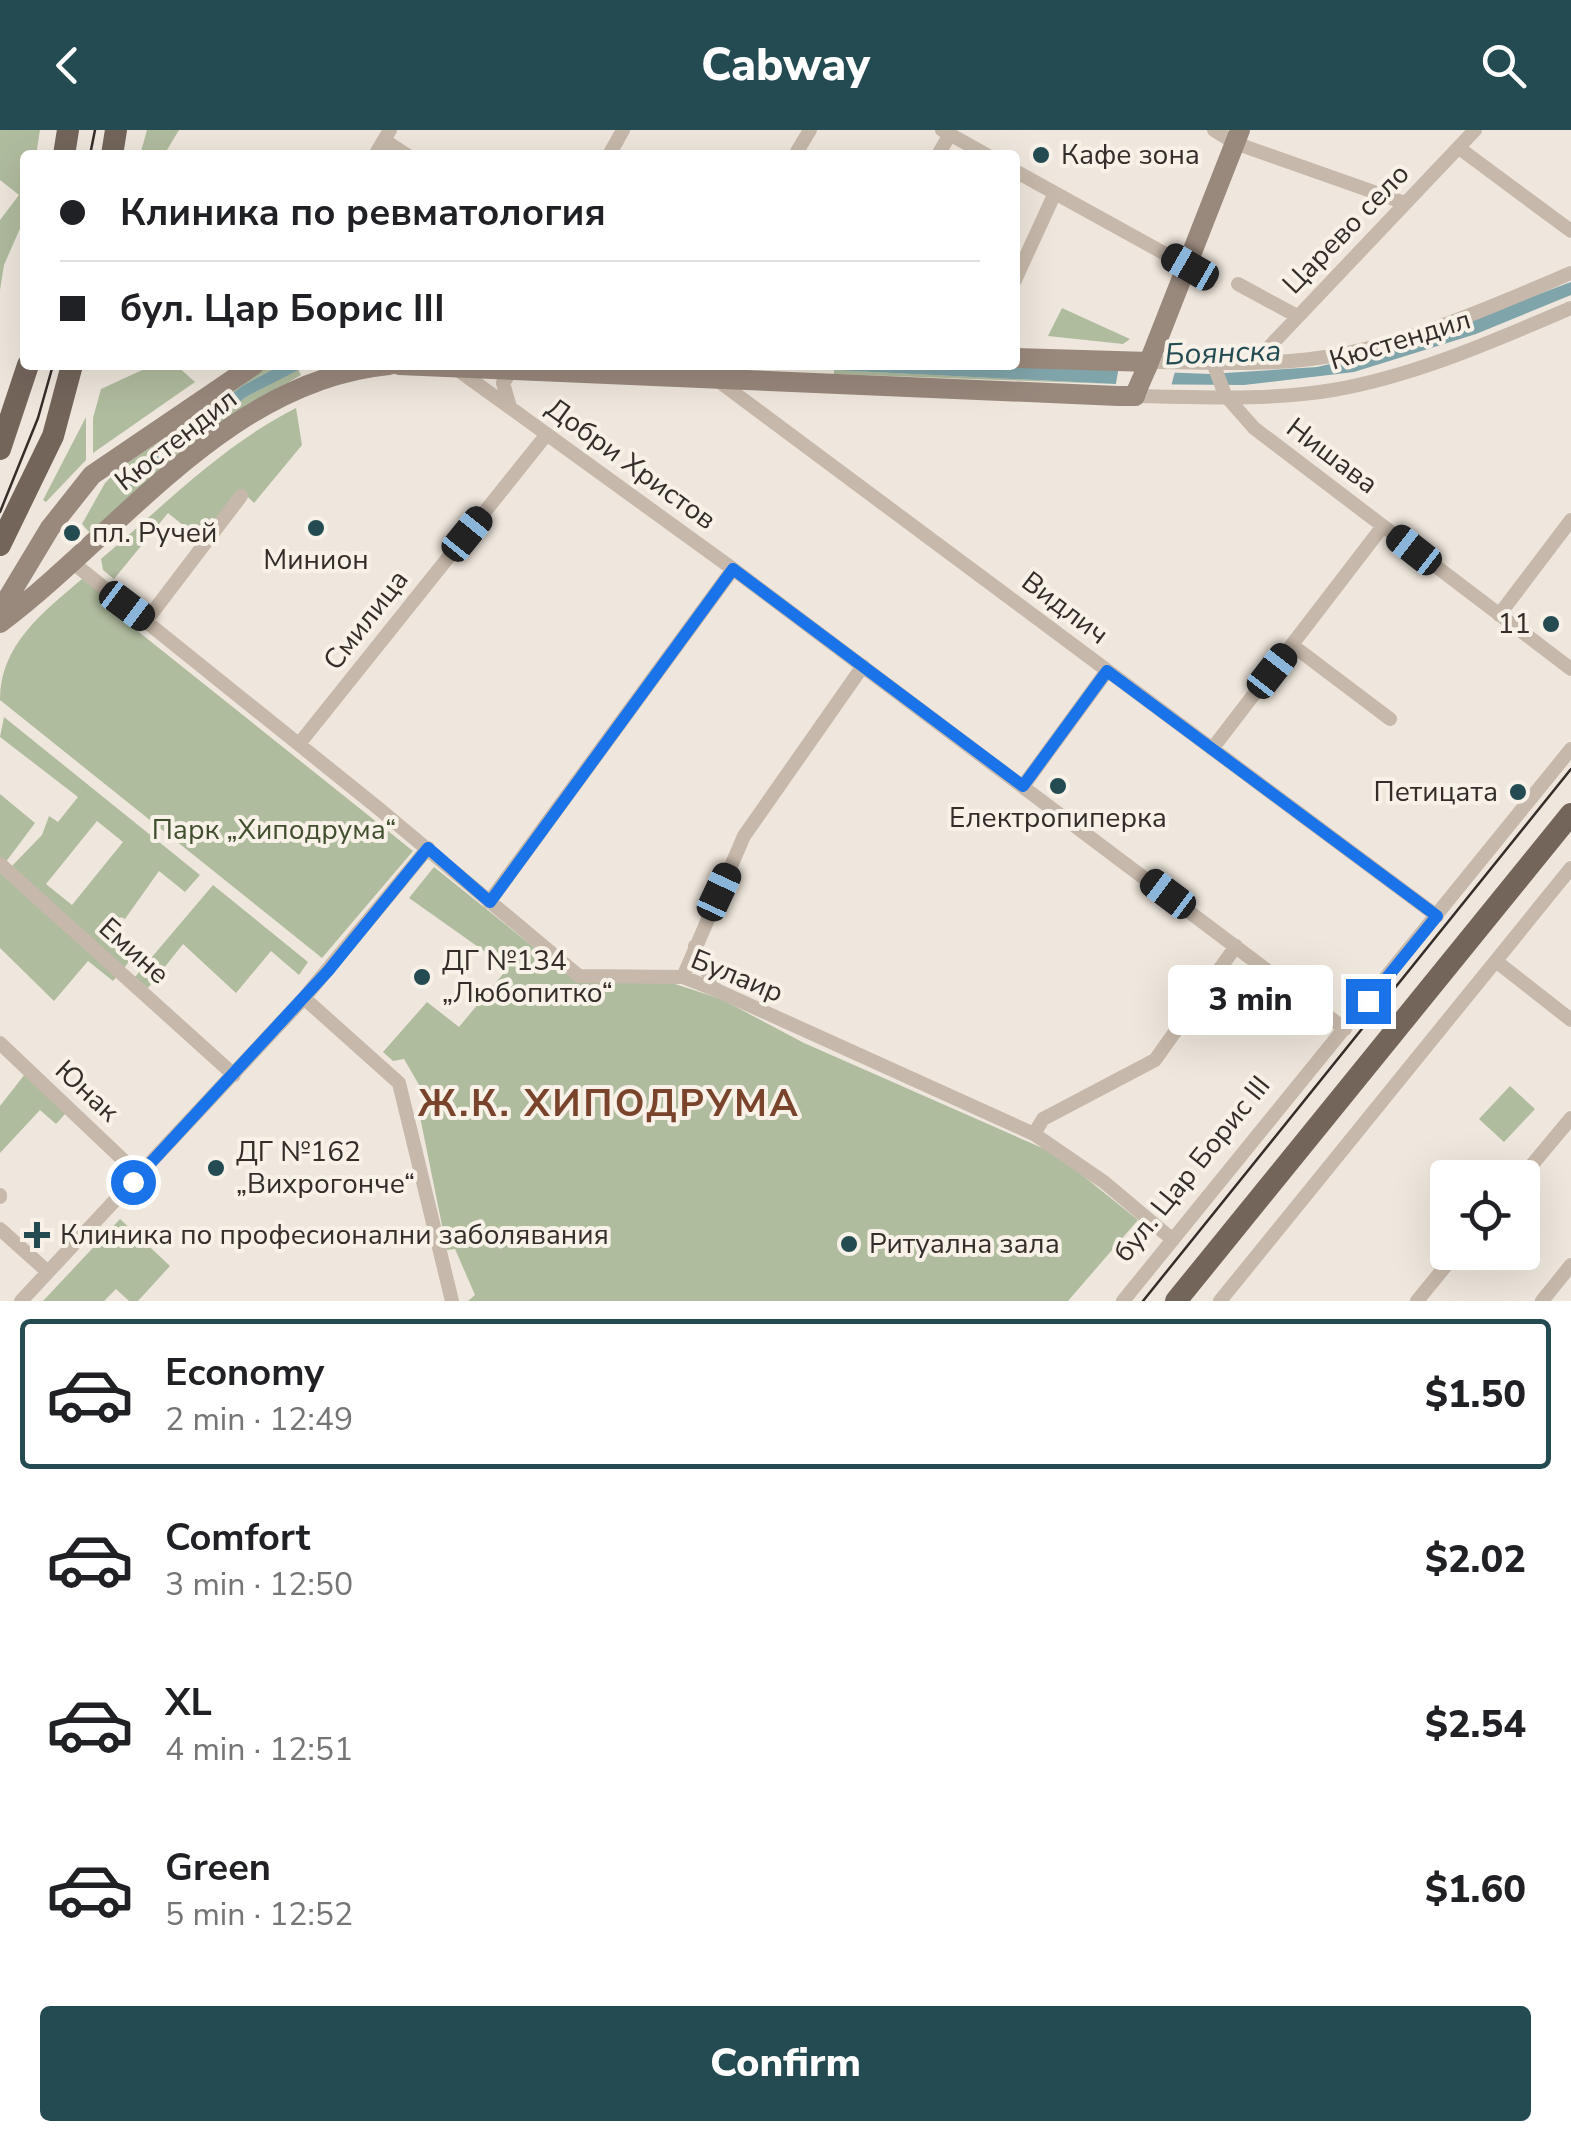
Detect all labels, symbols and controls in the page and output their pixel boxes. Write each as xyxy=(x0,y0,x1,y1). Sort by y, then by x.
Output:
text: Cabway xyxy=(701,35,870,96)
icon: back xyxy=(40,38,95,93)
icon: search xyxy=(1476,38,1531,93)
place label: Кафе зона xyxy=(1061,136,1200,174)
marker: Кафе зона xyxy=(1030,144,1052,166)
street label: Царево село xyxy=(1274,155,1418,303)
text: Клиника по ревматология xyxy=(120,187,606,238)
car xyxy=(1157,239,1223,295)
text: бул. Цар Борис III xyxy=(120,283,445,334)
street label: Кюстендил xyxy=(1325,301,1475,379)
water label: Боянска xyxy=(1164,330,1282,376)
street label: Кюстендил xyxy=(107,380,245,500)
street label: Добри Христов xyxy=(538,389,724,539)
street label: Нишава xyxy=(1278,409,1386,503)
car xyxy=(436,501,498,567)
place label: пл. Ручей xyxy=(92,514,217,552)
marker: Минион xyxy=(305,517,327,539)
car xyxy=(1381,520,1447,580)
marker: пл. Ручей xyxy=(61,522,83,544)
place label: Минион xyxy=(263,541,369,579)
street label: Смилица xyxy=(315,562,417,678)
street label: Видлич xyxy=(1014,563,1116,653)
car xyxy=(94,576,160,636)
place label: 11 xyxy=(1497,605,1531,643)
marker: 11 xyxy=(1540,613,1562,635)
car xyxy=(1242,638,1302,704)
place label: Петицата xyxy=(1374,773,1498,811)
marker: Електропиперка xyxy=(1047,775,1069,797)
marker: Петицата xyxy=(1507,781,1529,803)
place label: Електропиперка xyxy=(949,799,1167,837)
park label: Парк „Хиподрума“ xyxy=(152,811,396,849)
car xyxy=(693,858,745,926)
car xyxy=(1135,864,1201,924)
street label: Емине xyxy=(91,909,177,993)
street label: Булаир xyxy=(685,940,789,1012)
place label: ДГ №134 „Любопитко“ xyxy=(442,942,613,1012)
marker: ДГ №134 „Любопитко“ xyxy=(411,966,433,988)
callout: 3 min xyxy=(1168,966,1333,1036)
text: 3 min xyxy=(1208,978,1293,1021)
route end xyxy=(1346,979,1391,1024)
street label: Юнак xyxy=(47,1052,127,1131)
street label: бул. Цар Борис III xyxy=(1105,1068,1279,1270)
district label: Ж.К. ХИПОДРУМА xyxy=(418,1078,800,1129)
place label: ДГ №162 „Вихрогонче“ xyxy=(236,1133,415,1203)
marker: ДГ №162 „Вихрогонче“ xyxy=(205,1157,227,1179)
route start xyxy=(111,1160,156,1205)
map controls xyxy=(1430,1160,1540,1270)
button: locate xyxy=(1430,1160,1540,1270)
place label: Клиника по професионални заболявания xyxy=(60,1216,609,1254)
marker: Клиника по професионални заболявания xyxy=(24,1222,50,1248)
place label: Ритуална зала xyxy=(869,1225,1060,1263)
marker: Ритуална зала xyxy=(838,1233,860,1255)
text: Economy xyxy=(165,1347,324,1398)
icon: car xyxy=(45,1349,135,1439)
text: $1.50 xyxy=(1425,1369,1526,1420)
text: 2 min · 12:49 xyxy=(165,1398,353,1441)
text: Comfort xyxy=(165,1512,310,1563)
icon: car xyxy=(45,1514,135,1604)
text: $2.02 xyxy=(1425,1534,1526,1585)
text: 3 min · 12:50 xyxy=(165,1563,353,1606)
text: XL xyxy=(165,1677,212,1728)
icon: car xyxy=(45,1679,135,1769)
text: $2.54 xyxy=(1425,1699,1526,1750)
text: 4 min · 12:51 xyxy=(165,1728,353,1771)
text: Green xyxy=(165,1842,271,1893)
icon: car xyxy=(45,1844,135,1934)
text: $1.60 xyxy=(1425,1864,1526,1915)
text: 5 min · 12:52 xyxy=(165,1893,353,1936)
button: Confirm xyxy=(40,2006,1531,2121)

